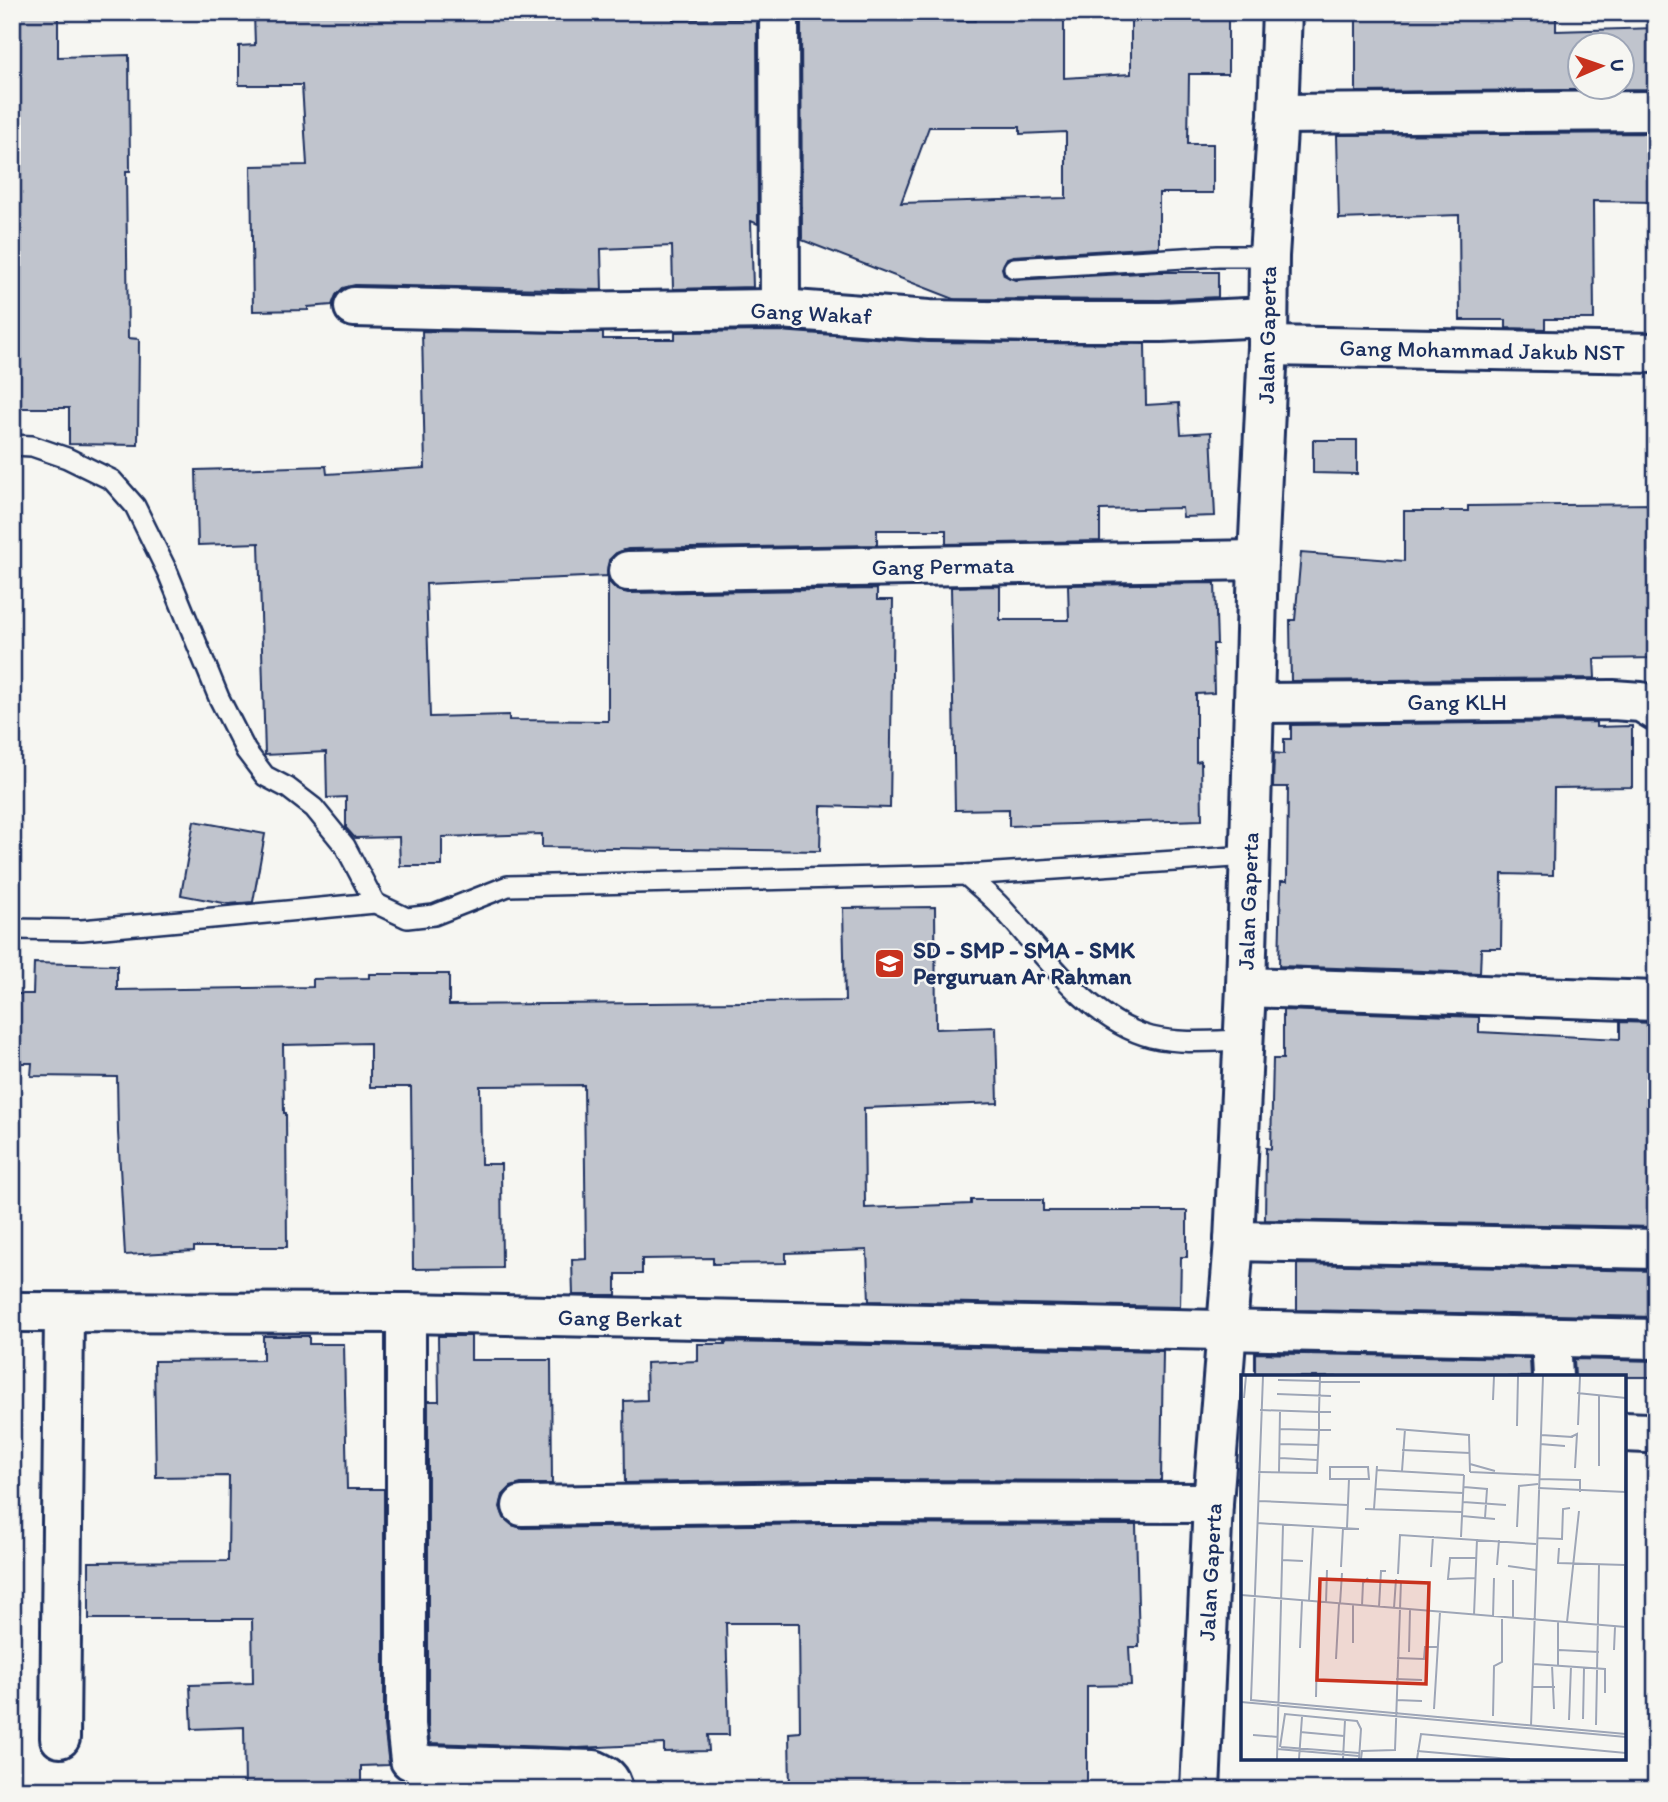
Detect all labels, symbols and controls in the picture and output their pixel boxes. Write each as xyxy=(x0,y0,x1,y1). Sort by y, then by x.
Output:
north arrow xyxy=(1566,32,1636,102)
text: U xyxy=(1606,59,1629,72)
street label: Jalan Gaperta xyxy=(1252,266,1282,404)
street label: Gang Wakaf xyxy=(750,296,873,330)
street label: Gang Mohammad Jakub NST xyxy=(1339,334,1625,366)
street label: Gang Permata xyxy=(871,551,1015,581)
street label: Gang KLH xyxy=(1407,688,1507,716)
street label: Jalan Gaperta xyxy=(1232,832,1264,970)
place label: SD - SMP - SMA - SMK Perguruan Ar Rahman xyxy=(913,936,1135,990)
school or university icon: SD - SMP - SMA - SMK Perguruan Ar Rahman xyxy=(873,946,907,980)
street label: Gang Berkat xyxy=(557,1303,683,1333)
inset map xyxy=(1241,1375,1626,1760)
street label: Jalan Gaperta xyxy=(1192,1502,1228,1642)

